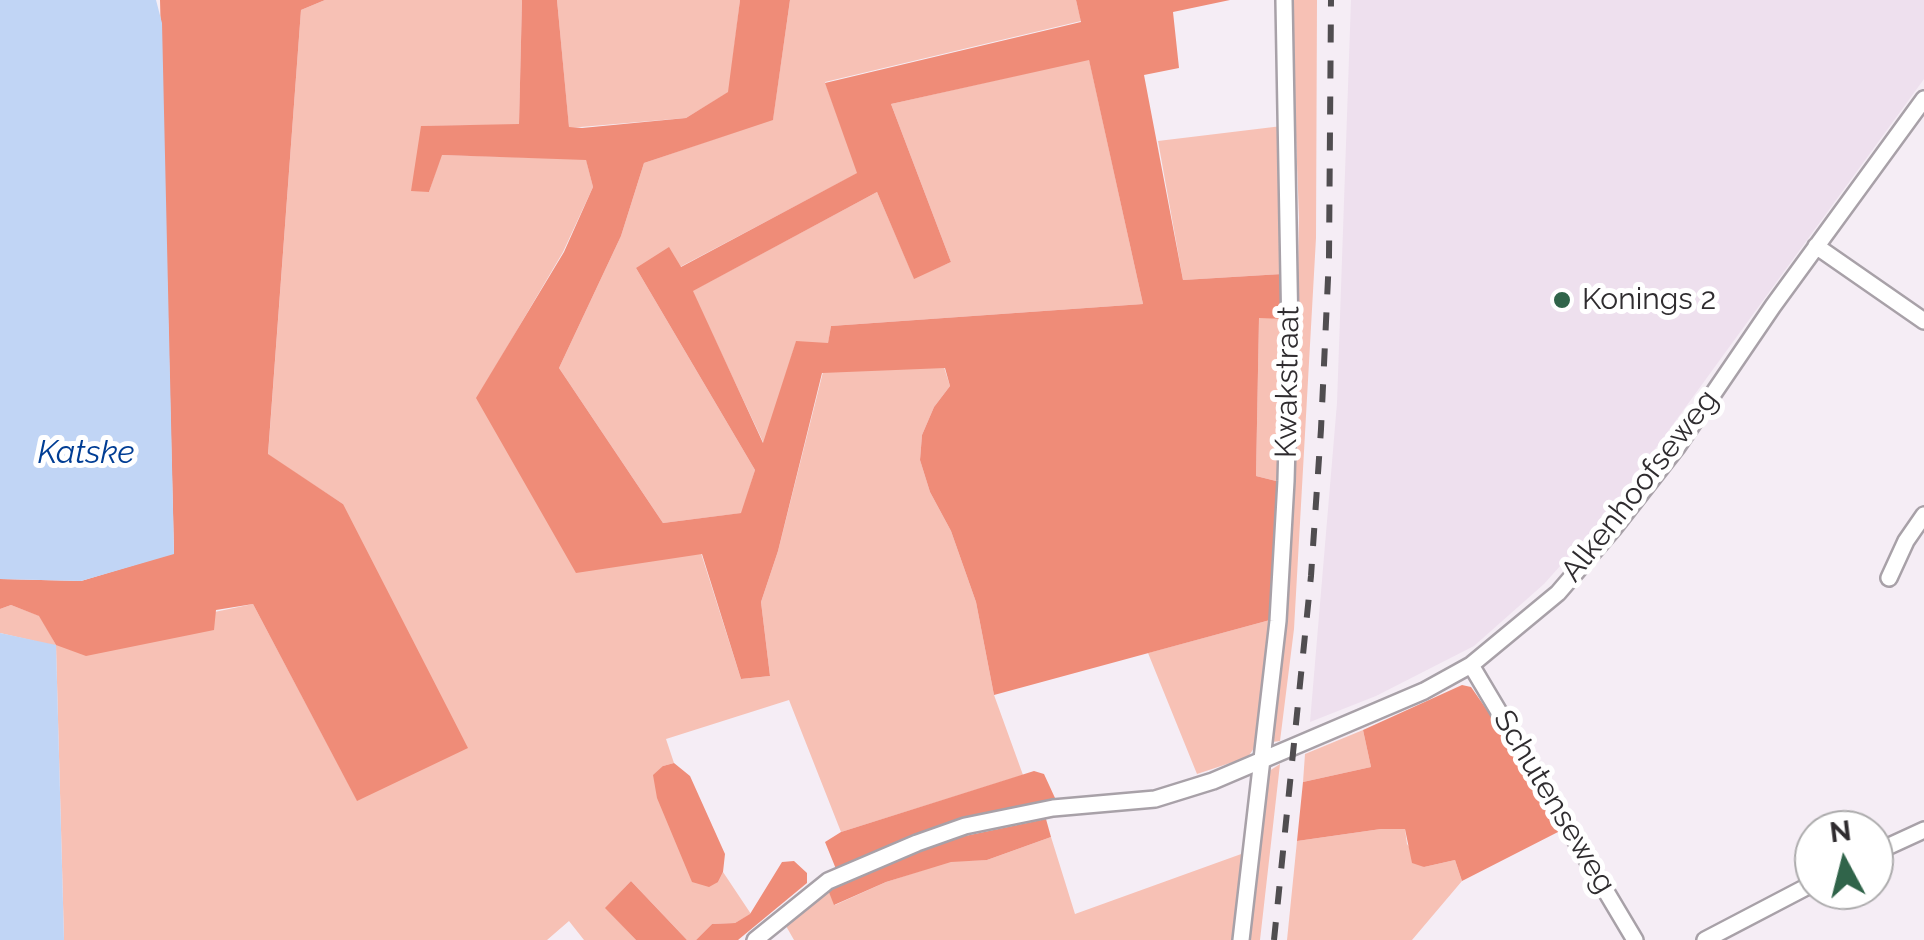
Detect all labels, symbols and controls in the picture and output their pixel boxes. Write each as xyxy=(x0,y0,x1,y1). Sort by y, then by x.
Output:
place label: Konings 2 xyxy=(1582,282,1716,318)
marker: Konings 2 xyxy=(1551,289,1573,311)
street label: Kwakstraat xyxy=(1269,306,1307,458)
street label: Alkenhoofseweg xyxy=(1554,383,1726,589)
water label: Katske xyxy=(37,434,135,472)
street label: Schutenseweg xyxy=(1485,704,1623,900)
north arrow xyxy=(1794,810,1894,910)
text: N xyxy=(1828,814,1853,849)

